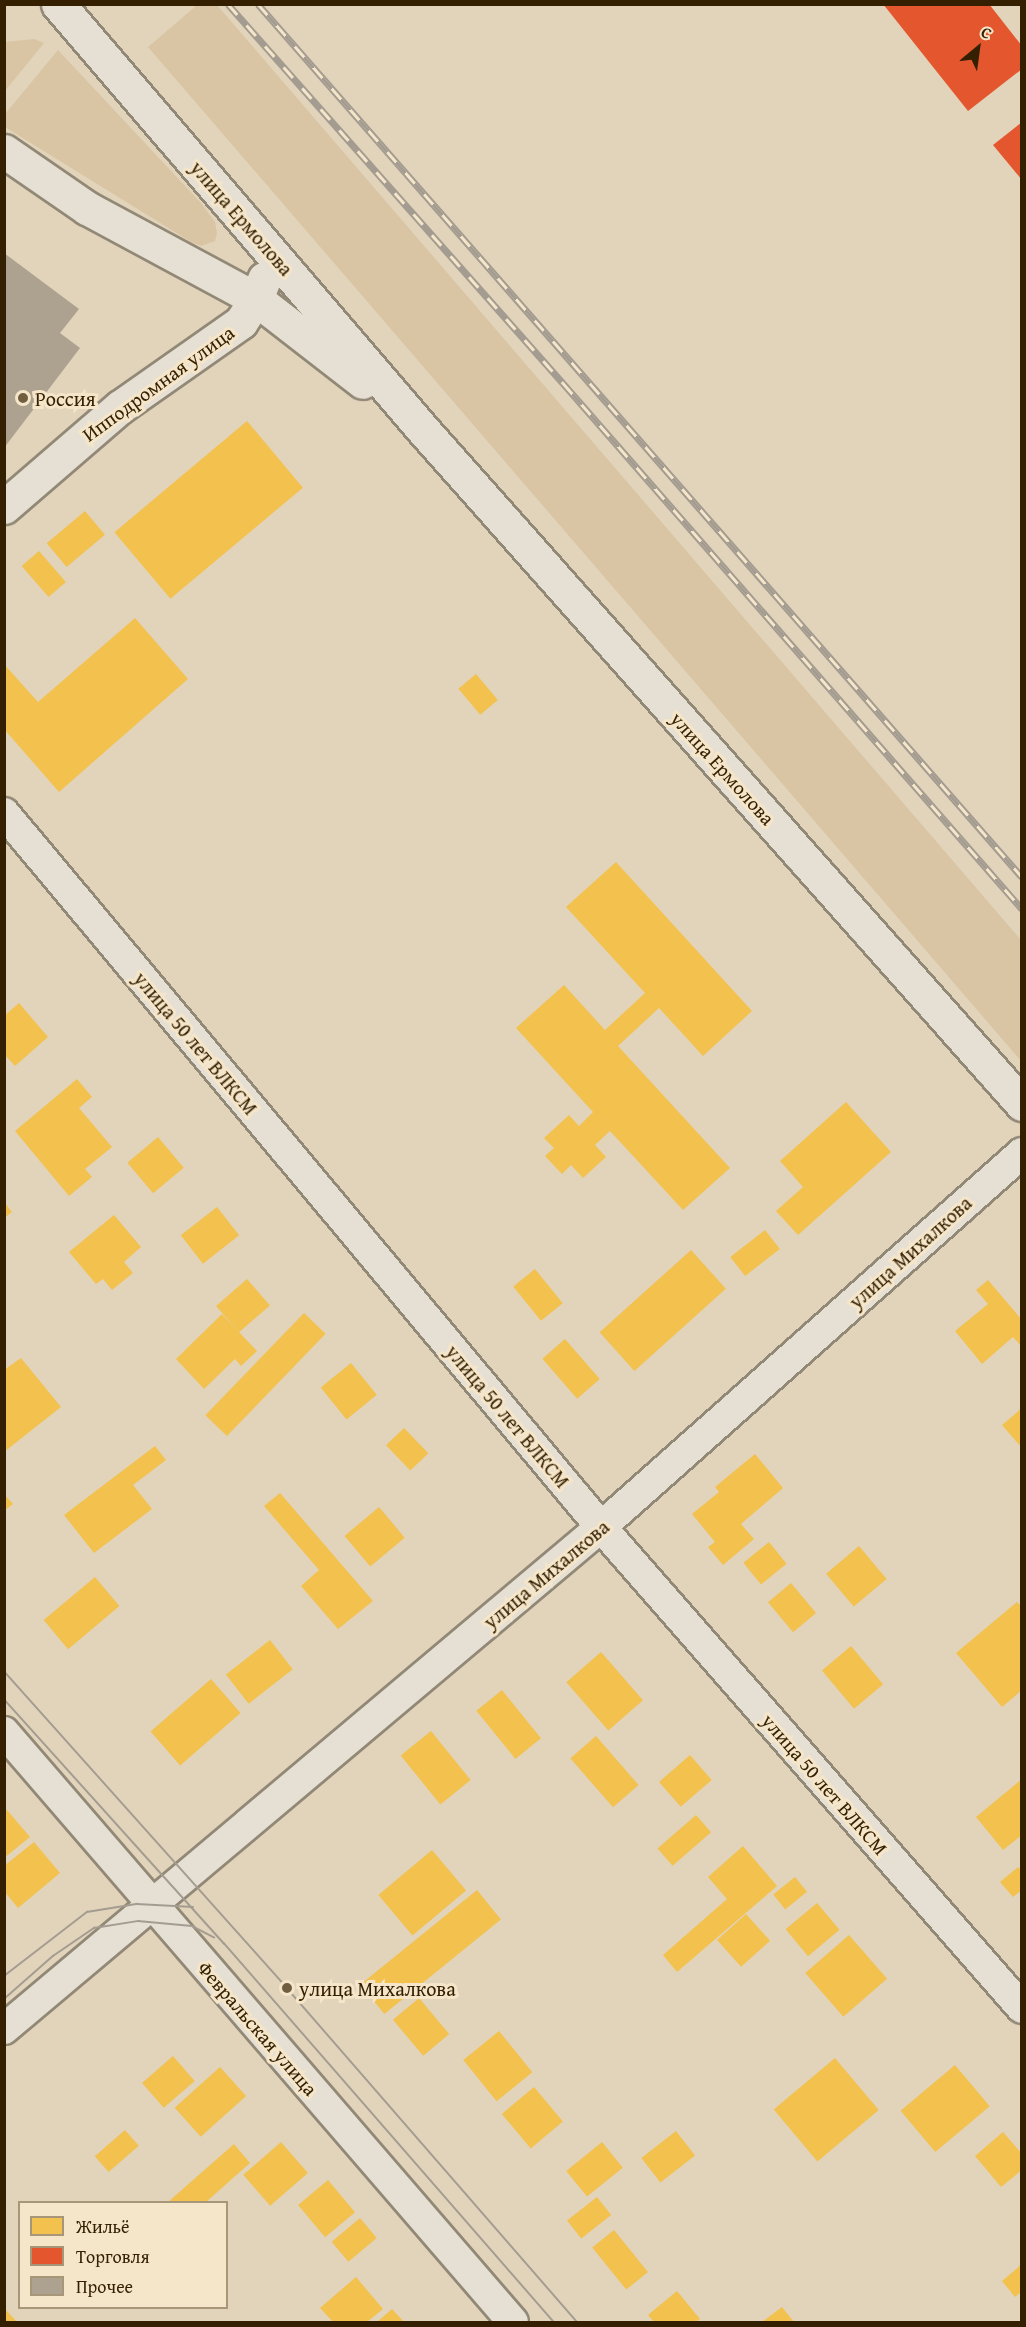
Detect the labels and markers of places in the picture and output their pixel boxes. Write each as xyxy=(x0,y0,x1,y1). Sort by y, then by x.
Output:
place label: Россия xyxy=(35,386,96,410)
marker: Россия xyxy=(16,391,30,405)
place label: улица Михалкова xyxy=(299,1976,456,2000)
marker: улица Михалкова xyxy=(280,1981,294,1995)

